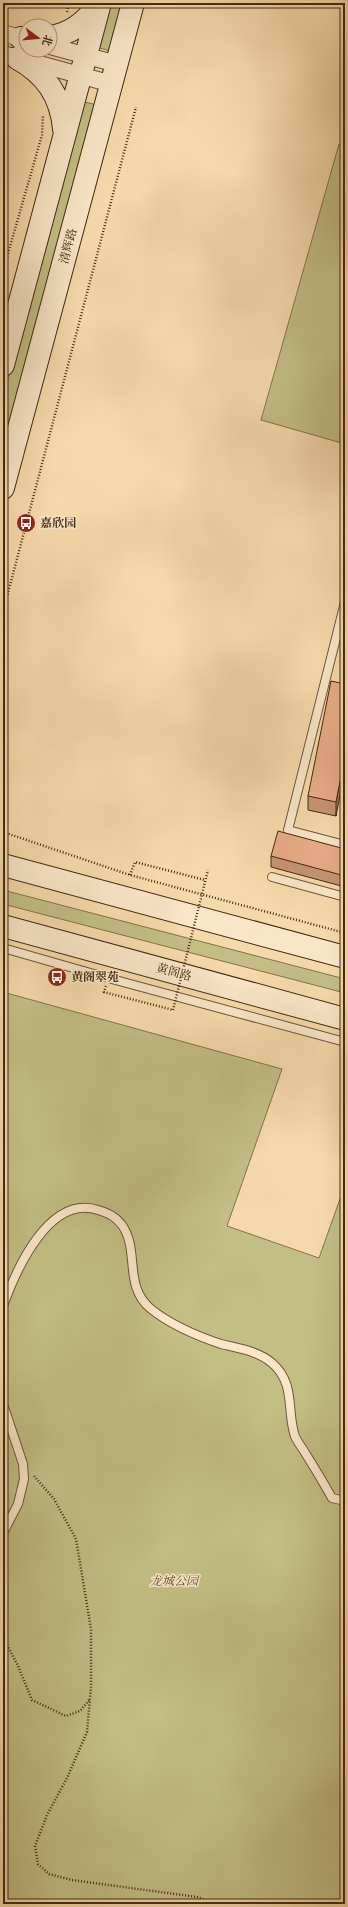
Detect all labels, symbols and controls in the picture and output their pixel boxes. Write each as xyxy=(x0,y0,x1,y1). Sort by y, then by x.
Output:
north arrow xyxy=(18,18,58,58)
text: 北 xyxy=(39,34,55,48)
street label: 清辉路 xyxy=(57,227,79,265)
bus stop icon: 嘉欣园 xyxy=(15,512,37,534)
place label: 嘉欣园 xyxy=(40,516,76,530)
street label: 黄阁路 xyxy=(155,961,193,983)
bus stop icon: 黄阁翠苑 xyxy=(46,966,68,988)
place label: 黄阁翠苑 xyxy=(71,970,119,984)
park label: 龙城公园 xyxy=(150,1574,200,1588)

